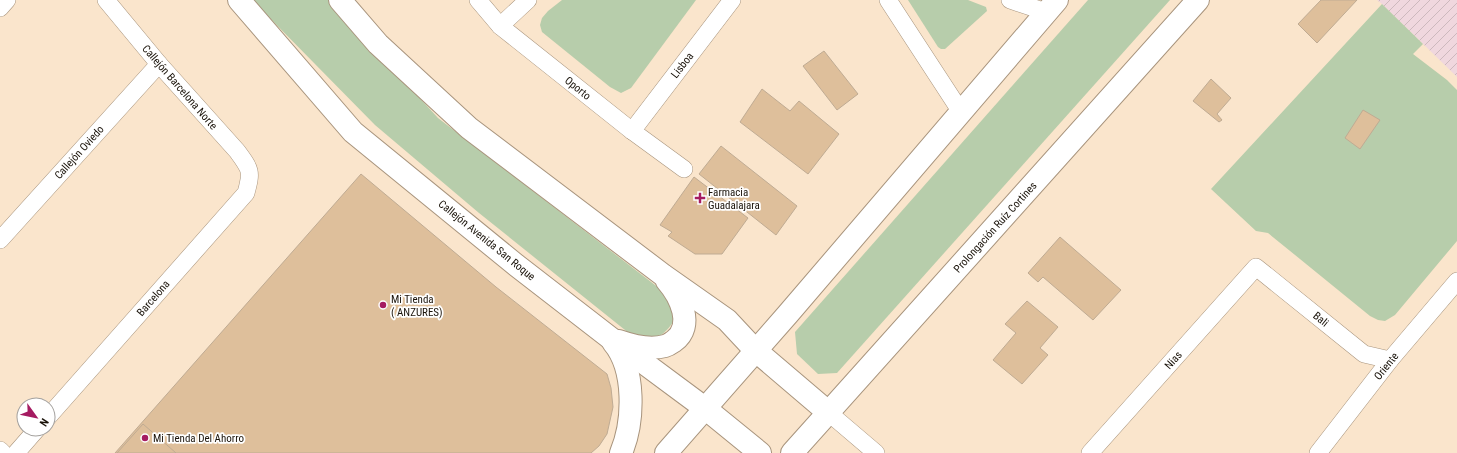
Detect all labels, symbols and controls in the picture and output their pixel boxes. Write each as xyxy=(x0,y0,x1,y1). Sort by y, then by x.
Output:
street label: Callejón Barcelona Norte xyxy=(139,42,220,132)
street label: Lisboa xyxy=(668,50,696,81)
street label: Oporto xyxy=(562,74,594,103)
street label: Callejón Oviedo xyxy=(52,123,107,182)
street label: Prolongación Ruíz Cortines xyxy=(951,179,1040,275)
place label: Farmacia Guadalajara xyxy=(708,186,760,212)
marker: Farmacia Guadalajara xyxy=(695,193,705,203)
street label: Callejón Avenida San Roque xyxy=(436,197,538,283)
street label: Barcelona xyxy=(134,278,173,319)
place label: Mi Tienda ( ANZURES) xyxy=(391,293,443,319)
marker: Mi Tienda ( ANZURES) xyxy=(378,300,388,310)
street label: Bali xyxy=(1310,309,1331,330)
street label: Nias xyxy=(1162,349,1185,372)
street label: Oriente xyxy=(1371,350,1401,383)
north arrow xyxy=(16,397,56,437)
text: N xyxy=(37,416,51,429)
place label: Mi Tienda Del Ahorro xyxy=(153,432,244,445)
marker: Mi Tienda Del Ahorro xyxy=(140,433,150,443)

